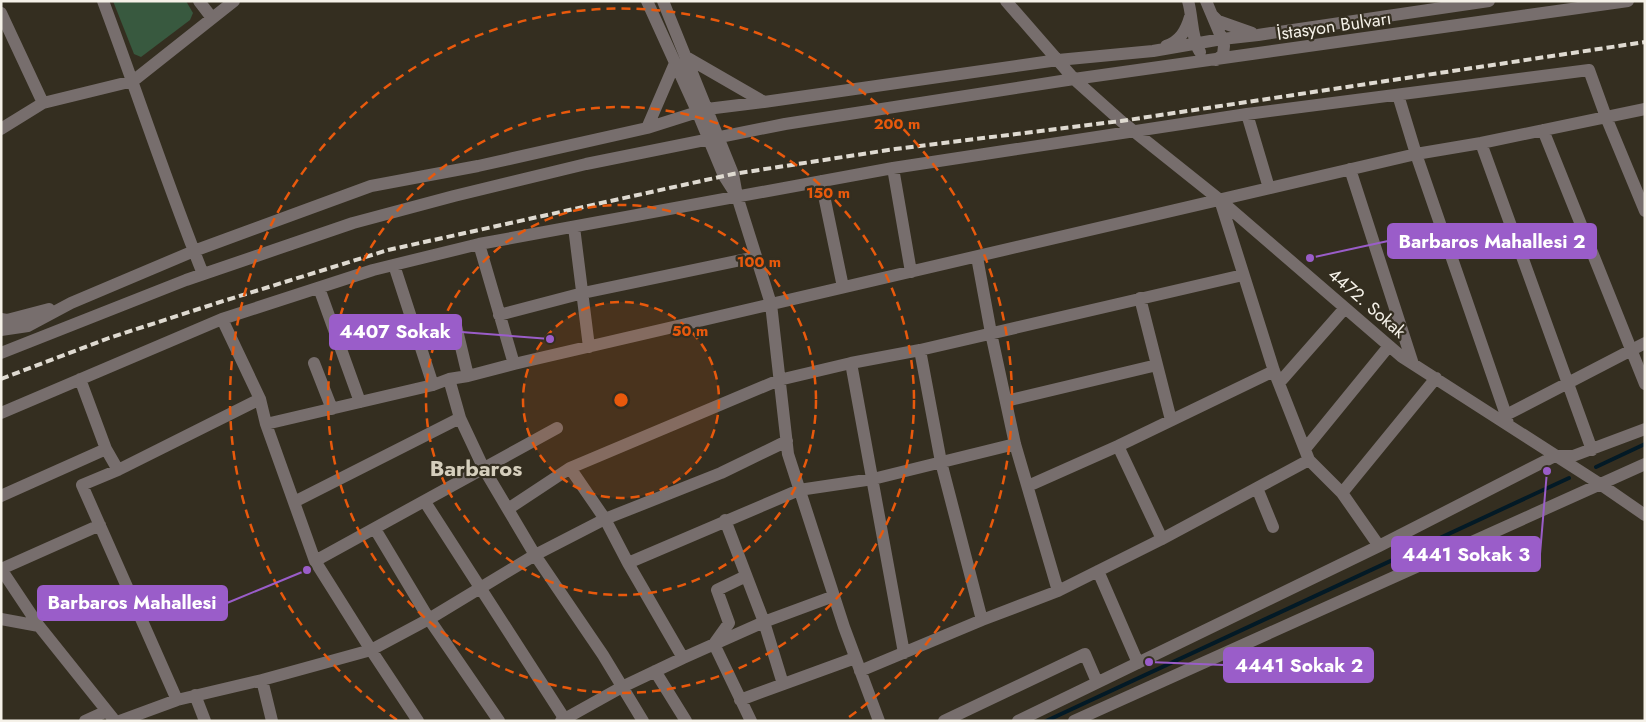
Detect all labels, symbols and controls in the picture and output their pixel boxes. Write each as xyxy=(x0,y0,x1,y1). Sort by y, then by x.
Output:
street label: İstasyon Bulvarı xyxy=(1275,5,1393,47)
text: 200 m xyxy=(874,113,920,135)
text: 150 m xyxy=(806,182,850,204)
callout: Barbaros Mahallesi 2 xyxy=(1388,224,1596,258)
text: Barbaros Mahallesi 2 xyxy=(1398,228,1586,255)
text: 100 m xyxy=(737,251,781,273)
street label: 4472. Sokak xyxy=(1322,262,1412,344)
callout: 4407 Sokak xyxy=(330,315,461,349)
text: 4407 Sokak xyxy=(339,318,451,345)
text: 50 m xyxy=(672,320,708,342)
centre of rings xyxy=(612,391,630,409)
district label: Barbaros xyxy=(430,452,522,484)
callout: 4441 Sokak 3 xyxy=(1392,537,1540,571)
text: 4441 Sokak 3 xyxy=(1402,541,1530,568)
callout: Barbaros Mahallesi xyxy=(38,586,227,620)
text: Barbaros Mahallesi xyxy=(47,589,217,616)
callout: 4441 Sokak 2 xyxy=(1224,648,1373,682)
text: 4441 Sokak 2 xyxy=(1235,652,1363,679)

